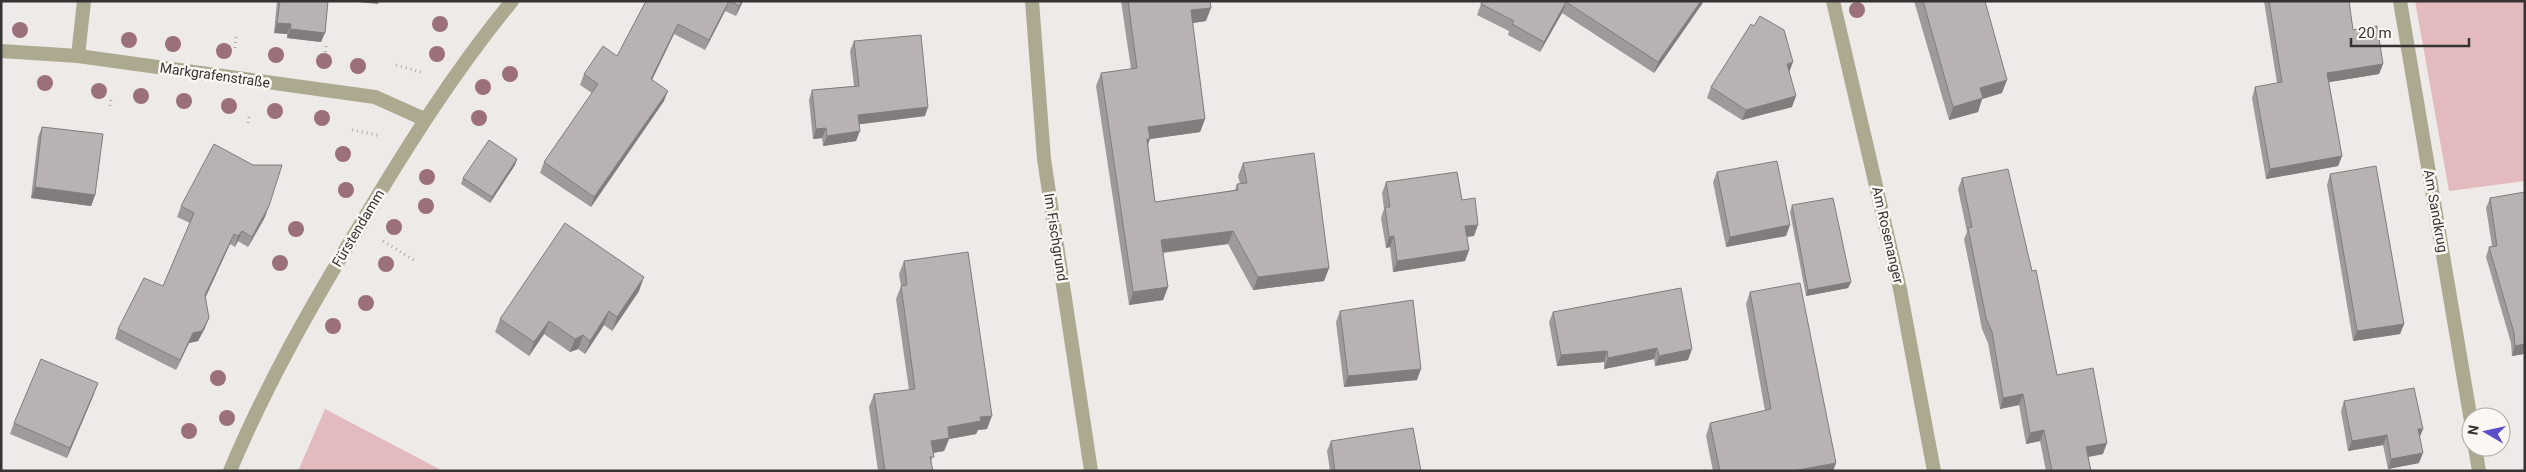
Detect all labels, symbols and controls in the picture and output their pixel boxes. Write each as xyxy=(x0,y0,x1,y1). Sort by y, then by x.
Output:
scale bar xyxy=(2351,15,2468,47)
text: 20 m xyxy=(2358,24,2392,42)
street label: Markgrafenstraße xyxy=(159,59,271,91)
street label: Am Sandkrug xyxy=(2421,168,2451,254)
street label: Am Rosenanger xyxy=(1869,185,1907,285)
street label: Fürstendamm xyxy=(329,187,387,269)
street label: Im Fischgrund xyxy=(1041,192,1071,282)
north arrow xyxy=(2461,407,2511,457)
text: N xyxy=(2464,424,2482,436)

